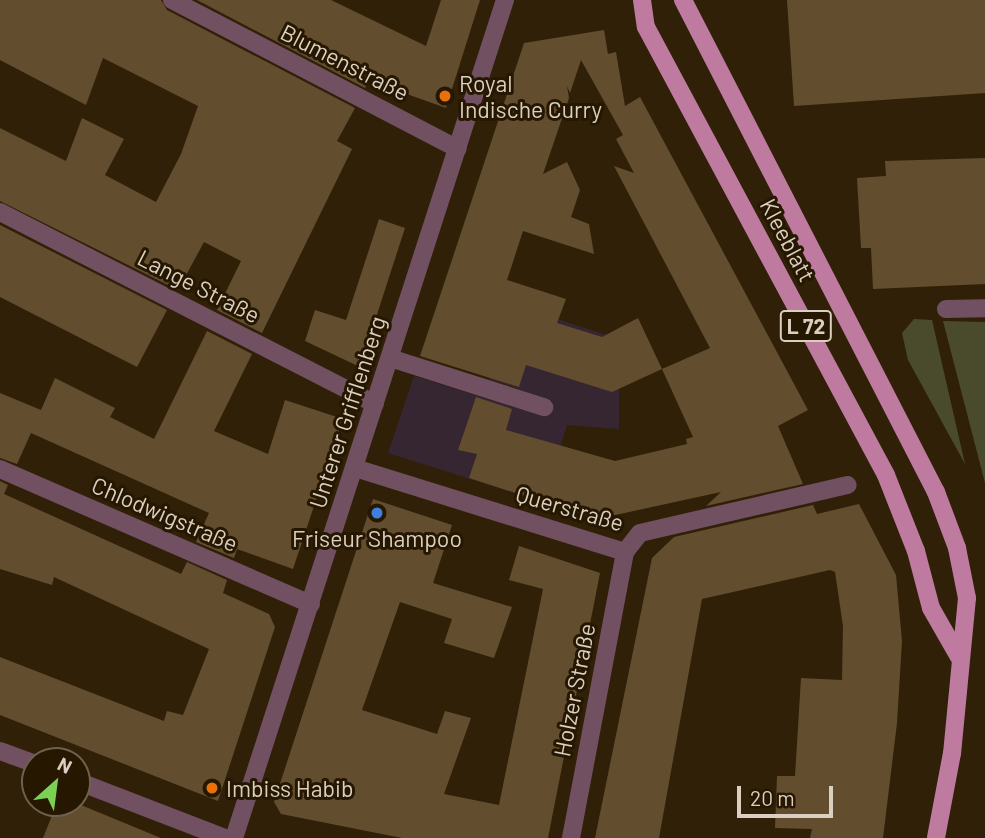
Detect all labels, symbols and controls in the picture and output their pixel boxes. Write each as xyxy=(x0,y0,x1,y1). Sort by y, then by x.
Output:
street label: Blumenstraße xyxy=(276,18,414,106)
place label: Royal Indische Curry xyxy=(459,69,602,123)
marker: Royal Indische Curry xyxy=(437,88,453,104)
street label: Kleeblatt xyxy=(755,194,821,286)
street label: Lange Straße xyxy=(133,243,265,329)
road number: L 72 xyxy=(780,308,832,344)
street label: Unterer Grifflenberg xyxy=(303,313,391,511)
street label: Chlodwigstraße xyxy=(88,471,242,557)
street label: Querstraße xyxy=(513,479,627,537)
marker: Friseur Shampoo xyxy=(369,505,385,521)
place label: Friseur Shampoo xyxy=(292,524,462,552)
street label: Holzer Straße xyxy=(548,621,600,759)
north arrow xyxy=(21,747,91,817)
text: N xyxy=(54,752,76,778)
scale bar xyxy=(740,772,836,816)
place label: Imbiss Habib xyxy=(226,774,354,802)
marker: Imbiss Habib xyxy=(204,780,220,796)
text: 20 m xyxy=(750,785,795,810)

